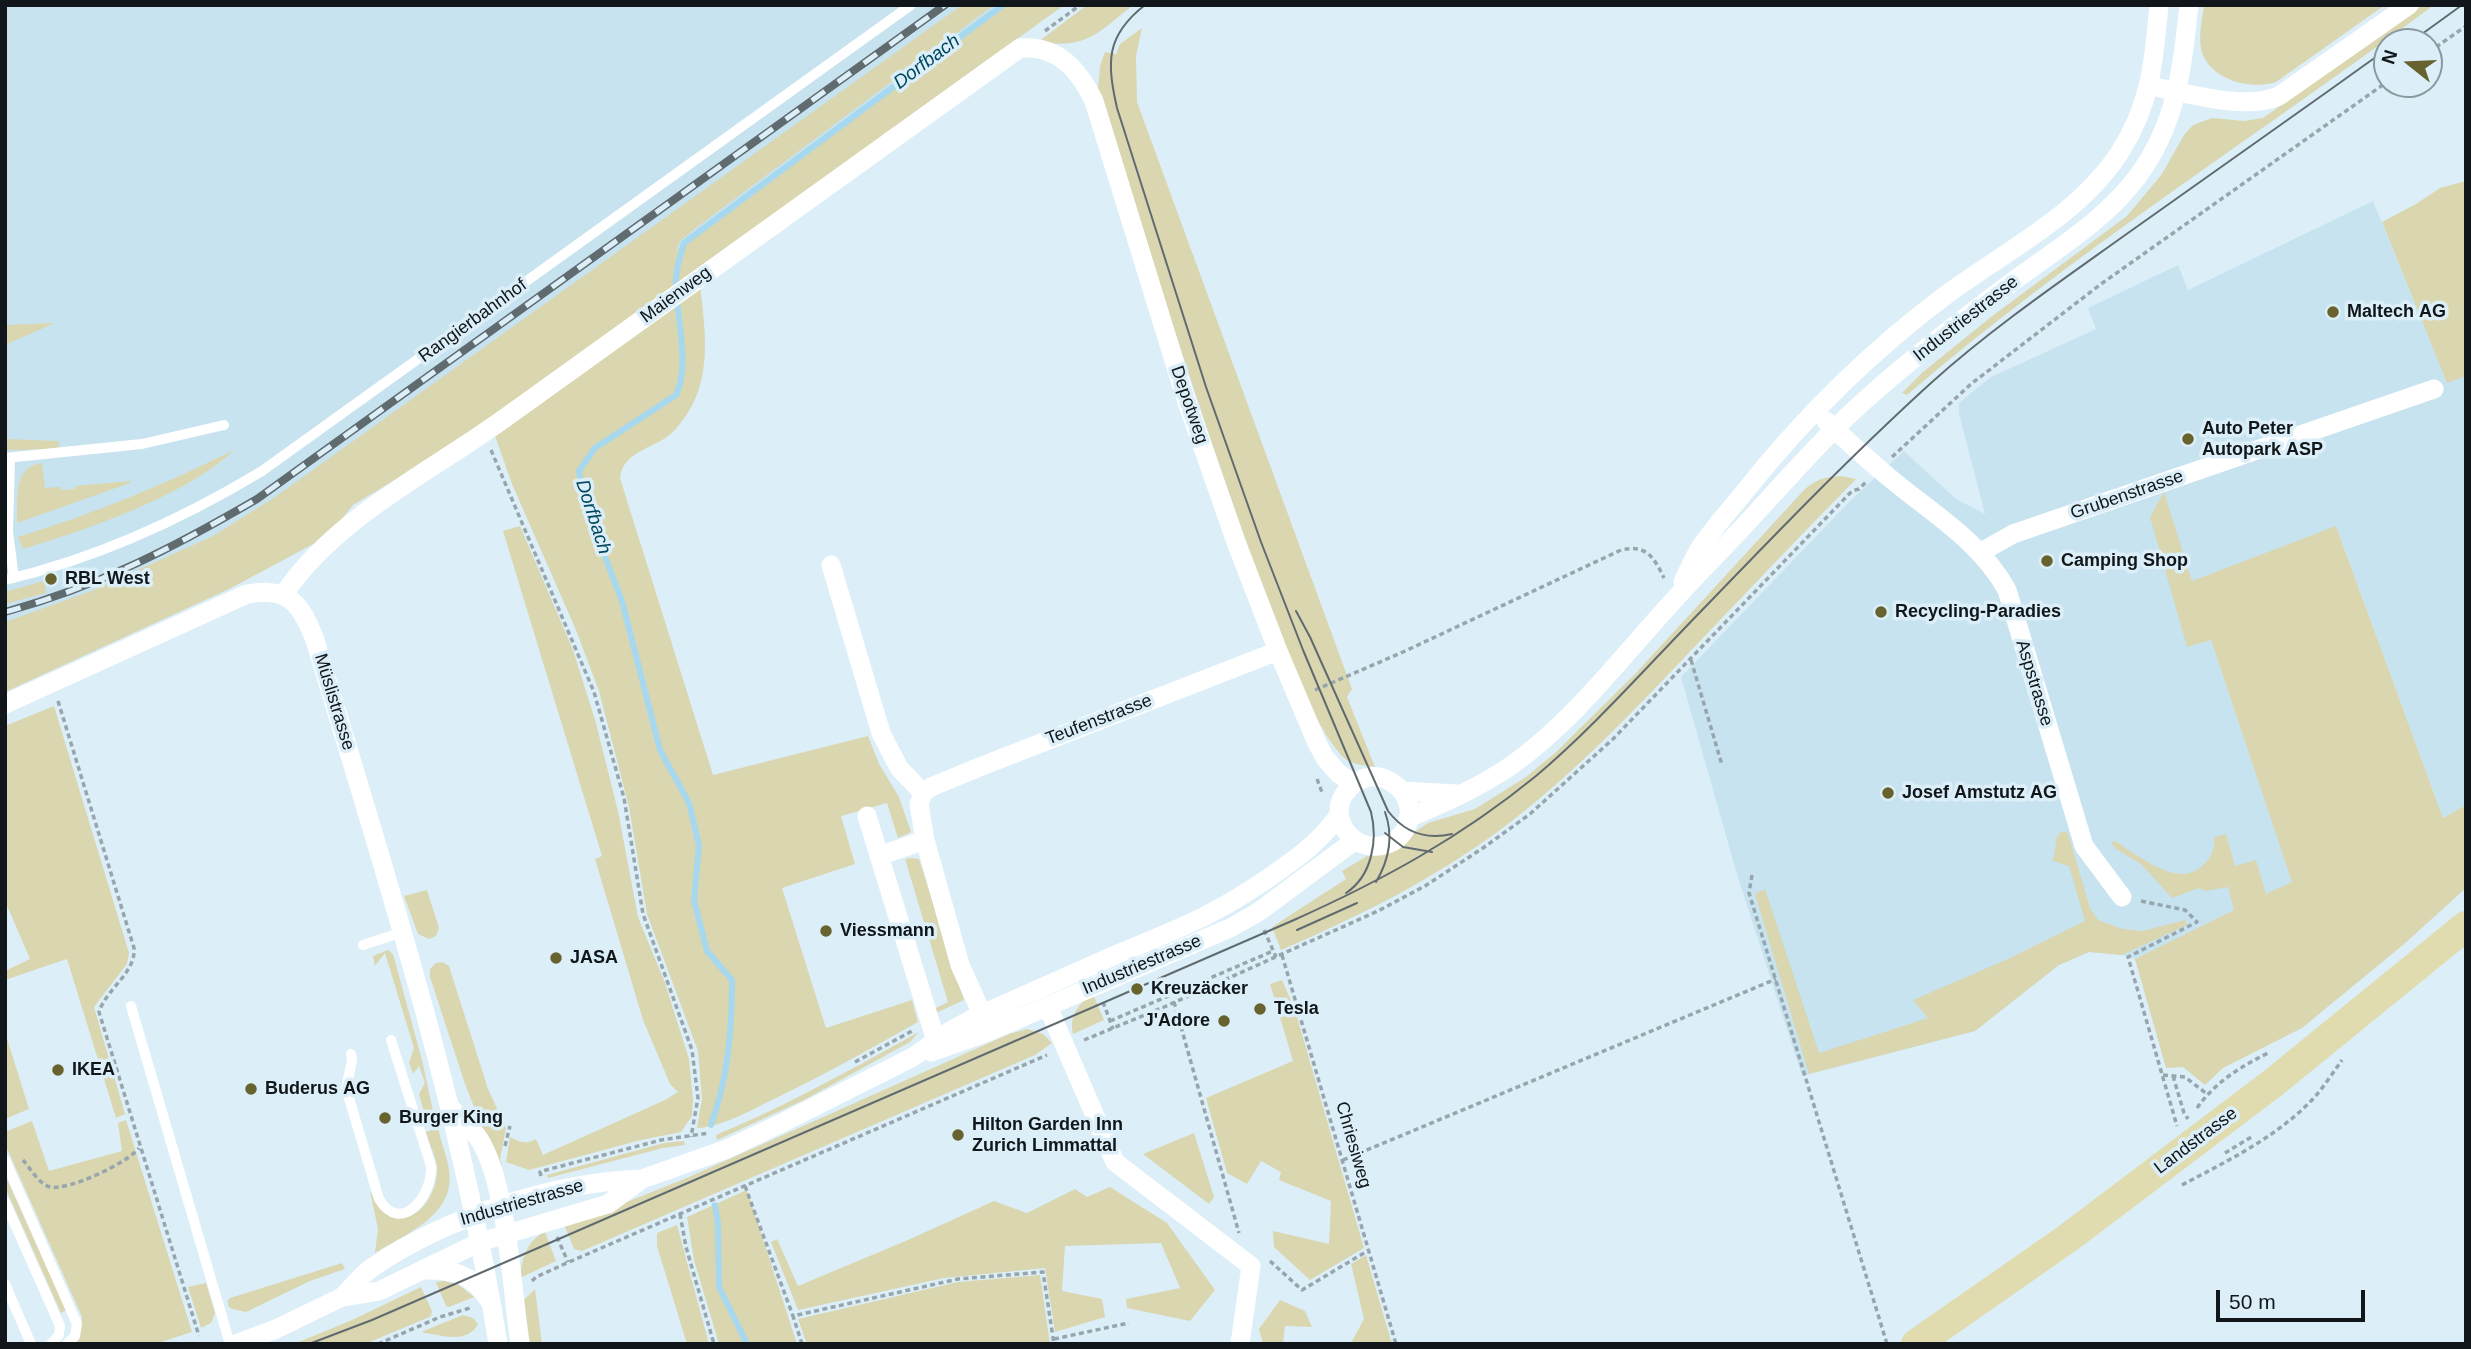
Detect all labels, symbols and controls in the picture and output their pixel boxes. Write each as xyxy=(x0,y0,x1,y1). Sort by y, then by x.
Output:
north arrow xyxy=(2373,28,2443,98)
water label: Dorfbach xyxy=(889,30,965,94)
text: N xyxy=(2377,47,2402,67)
street label: Maienweg xyxy=(636,262,716,328)
street label: Industriestrasse xyxy=(1909,271,2023,367)
street label: Rangierbahnhof xyxy=(415,275,531,367)
place label: Maltech AG xyxy=(2347,301,2446,323)
marker: Maltech AG xyxy=(2325,304,2341,320)
street label: Depotweg xyxy=(1166,363,1212,447)
place label: Auto Peter Autopark ASP xyxy=(2202,418,2323,460)
marker: Auto Peter Autopark ASP xyxy=(2180,431,2196,447)
street label: Grubenstrasse xyxy=(2068,466,2186,524)
water label: Dorfbach xyxy=(570,477,616,557)
place label: Camping Shop xyxy=(2061,550,2188,572)
marker: Camping Shop xyxy=(2039,553,2055,569)
place label: RBL West xyxy=(65,568,150,590)
marker: RBL West xyxy=(43,571,59,587)
place label: Recycling-Paradies xyxy=(1895,601,2061,623)
marker: Recycling-Paradies xyxy=(1873,604,1889,620)
street label: Aspstrasse xyxy=(2011,637,2057,729)
street label: Müslistrasse xyxy=(309,651,359,753)
street label: Teufenstrasse xyxy=(1043,690,1155,750)
place label: Josef Amstutz AG xyxy=(1902,782,2057,804)
marker: Josef Amstutz AG xyxy=(1880,785,1896,801)
place label: Viessmann xyxy=(840,920,935,942)
marker: Viessmann xyxy=(818,923,834,939)
street label: Industriestrasse xyxy=(1079,930,1205,1000)
place label: JASA xyxy=(570,947,618,969)
marker: JASA xyxy=(548,950,564,966)
place label: Kreuzäcker xyxy=(1151,978,1248,1000)
marker: Kreuzäcker xyxy=(1129,981,1145,997)
place label: Tesla xyxy=(1274,998,1319,1020)
marker: Tesla xyxy=(1252,1001,1268,1017)
place label: J'Adore xyxy=(1144,1010,1210,1032)
marker: J'Adore xyxy=(1216,1013,1232,1029)
place label: IKEA xyxy=(72,1059,115,1081)
marker: IKEA xyxy=(50,1062,66,1078)
place label: Buderus AG xyxy=(265,1078,370,1100)
marker: Buderus AG xyxy=(243,1081,259,1097)
street label: Chriesiweg xyxy=(1330,1099,1376,1191)
street label: Landstrasse xyxy=(2150,1103,2242,1179)
place label: Burger King xyxy=(399,1107,503,1129)
marker: Burger King xyxy=(377,1110,393,1126)
place label: Hilton Garden Inn Zurich Limmattal xyxy=(972,1114,1123,1156)
marker: Hilton Garden Inn Zurich Limmattal xyxy=(950,1127,966,1143)
street label: Industriestrasse xyxy=(458,1175,586,1231)
scale bar xyxy=(2219,1276,2368,1320)
text: 50 m xyxy=(2229,1290,2276,1313)

